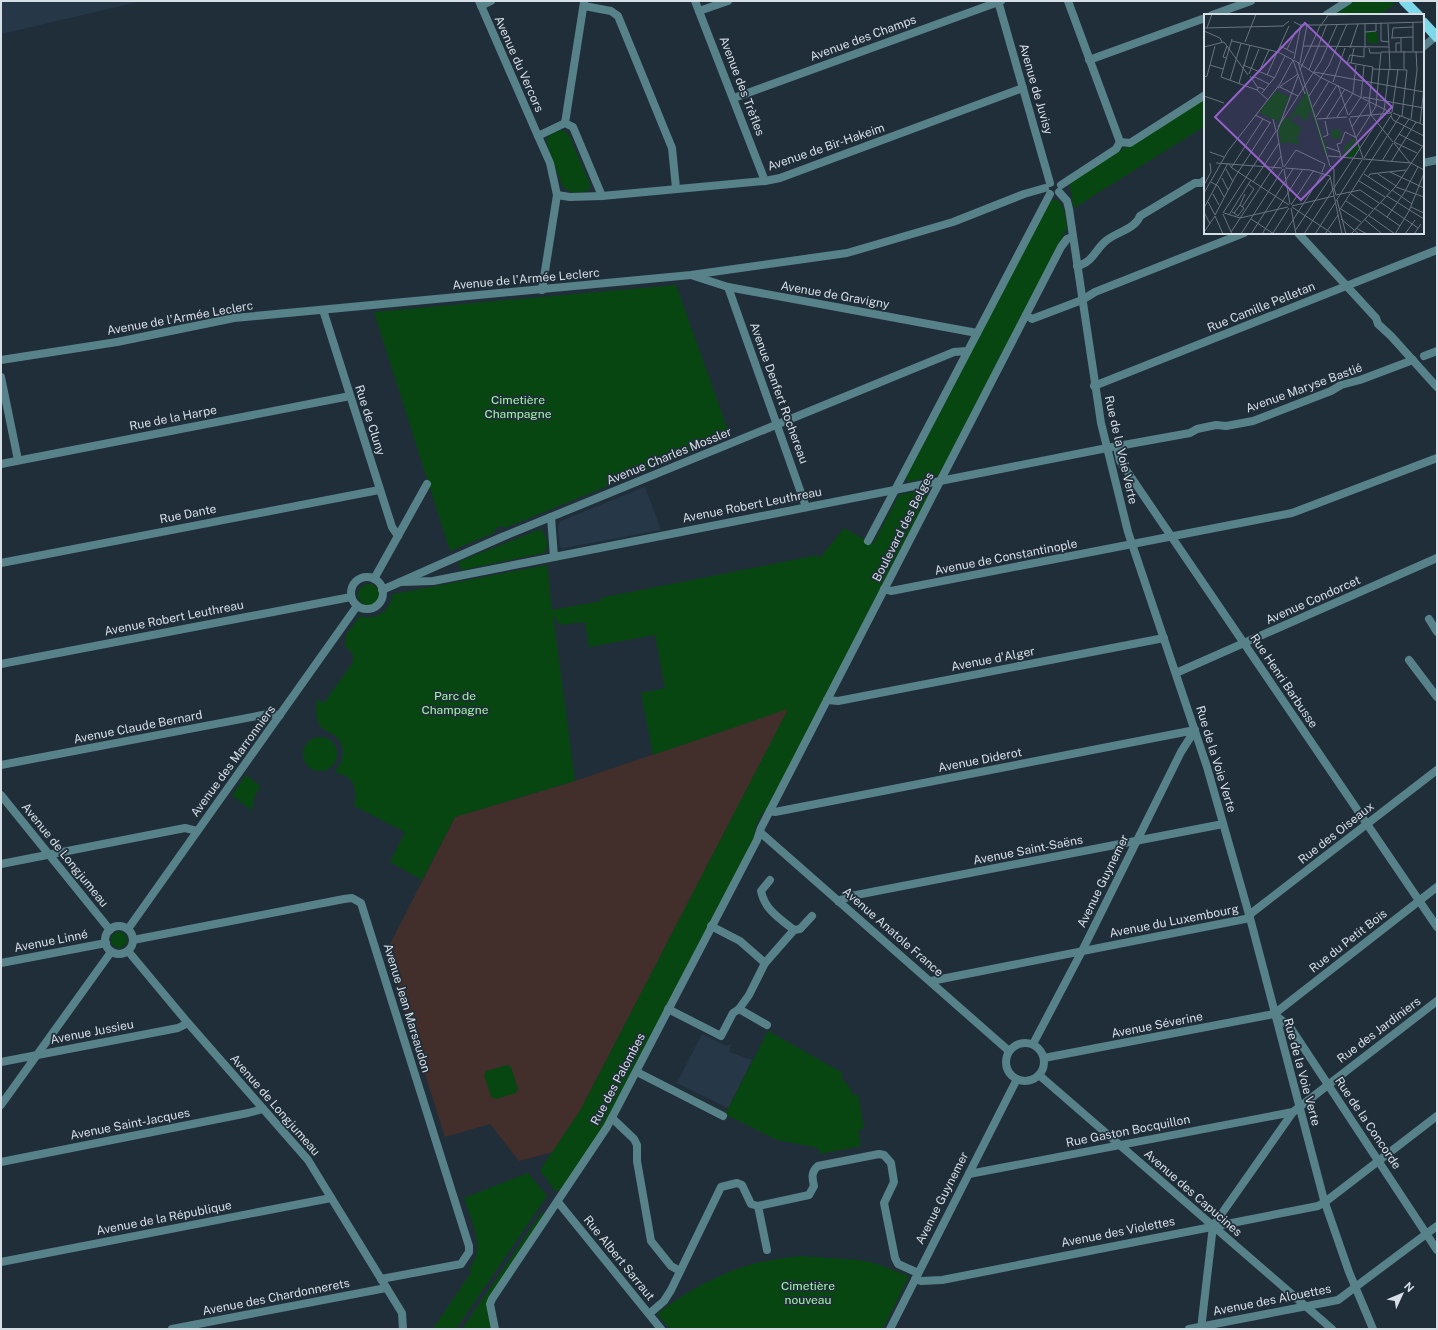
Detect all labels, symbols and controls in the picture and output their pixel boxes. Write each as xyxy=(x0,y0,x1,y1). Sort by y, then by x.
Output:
street label: Avenue des Champs xyxy=(808,12,918,64)
street label: Avenue du Vercors xyxy=(492,14,546,114)
inset map xyxy=(1204,14,1424,234)
street label: Avenue des Trèfles xyxy=(717,34,767,138)
street label: Avenue de Juvisy xyxy=(1016,42,1056,137)
street label: Avenue de Bir-Hakeim xyxy=(766,120,886,174)
street label: Avenue de l'Armée Leclerc xyxy=(452,266,600,292)
street label: Avenue de Gravigny xyxy=(780,279,891,312)
street label: Rue Camille Pelletan xyxy=(1205,279,1317,335)
street label: Avenue de l'Armée Leclerc xyxy=(106,298,254,338)
street label: Avenue Denfert Rochereau xyxy=(747,320,811,466)
street label: Avenue Maryse Bastié xyxy=(1244,360,1364,416)
street label: Rue de Cluny xyxy=(352,383,388,457)
park label: Cimetière Champagne xyxy=(484,393,552,421)
street label: Rue de la Voie Verte xyxy=(1102,394,1140,506)
street label: Rue de la Harpe xyxy=(128,403,218,433)
street label: Avenue Charles Mossler xyxy=(604,424,734,488)
street label: Boulevard des Belges xyxy=(869,470,937,584)
street label: Avenue Robert Leuthreau xyxy=(681,485,823,525)
street label: Rue Dante xyxy=(158,502,218,526)
street label: Avenue de Constantinople xyxy=(933,536,1079,578)
street label: Avenue Condorcet xyxy=(1263,573,1363,627)
street label: Avenue Robert Leuthreau xyxy=(103,598,245,638)
street label: Rue Henri Barbusse xyxy=(1247,631,1321,731)
street label: Avenue d'Alger xyxy=(950,644,1036,674)
park label: Parc de Champagne xyxy=(421,689,489,717)
street label: Avenue des Marronniers xyxy=(188,703,278,819)
street label: Rue de la Voie Verte xyxy=(1193,704,1239,814)
street label: Avenue Claude Bernard xyxy=(72,708,204,746)
street label: Avenue Diderot xyxy=(937,745,1023,775)
street label: Rue des Oiseaux xyxy=(1295,799,1377,867)
street label: Avenue de Longjumeau xyxy=(19,800,111,910)
street label: Avenue Saint-Saëns xyxy=(972,832,1084,868)
street label: Avenue Guynemer xyxy=(1074,832,1132,930)
street label: Avenue Anatole France xyxy=(840,885,946,980)
street label: Avenue du Luxembourg xyxy=(1108,902,1240,940)
street label: Rue du Petit Bois xyxy=(1306,906,1390,976)
street label: Avenue Linné xyxy=(13,927,89,955)
street label: Avenue Jean Marsaudon xyxy=(381,942,433,1074)
street label: Rue des Jardiniers xyxy=(1334,994,1424,1066)
street label: Avenue Séverine xyxy=(1110,1009,1204,1041)
street label: Avenue Jussieu xyxy=(49,1017,135,1047)
street label: Rue de la Voie Verte xyxy=(1281,1017,1323,1128)
street label: Rue des Palombes xyxy=(588,1031,648,1127)
street label: Avenue de Longjumeau xyxy=(227,1051,323,1159)
street label: Rue de la Concorde xyxy=(1332,1074,1404,1172)
street label: Avenue Saint-Jacques xyxy=(69,1106,191,1142)
street label: Rue Gaston Bocquillon xyxy=(1065,1112,1191,1150)
street label: Avenue des Capucines xyxy=(1141,1147,1245,1239)
street label: Avenue Guynemer xyxy=(913,1149,971,1247)
street label: Avenue de la République xyxy=(95,1198,233,1238)
street label: Rue Albert Sarraut xyxy=(581,1213,658,1303)
street label: Avenue des Violettes xyxy=(1060,1214,1176,1250)
north arrow xyxy=(1382,1274,1422,1314)
street label: Avenue des Chardonnerets xyxy=(201,1276,351,1318)
park label: Cimetière nouveau xyxy=(781,1279,835,1307)
text: N xyxy=(1402,1280,1416,1294)
street label: Avenue des Alouettes xyxy=(1212,1282,1332,1318)

